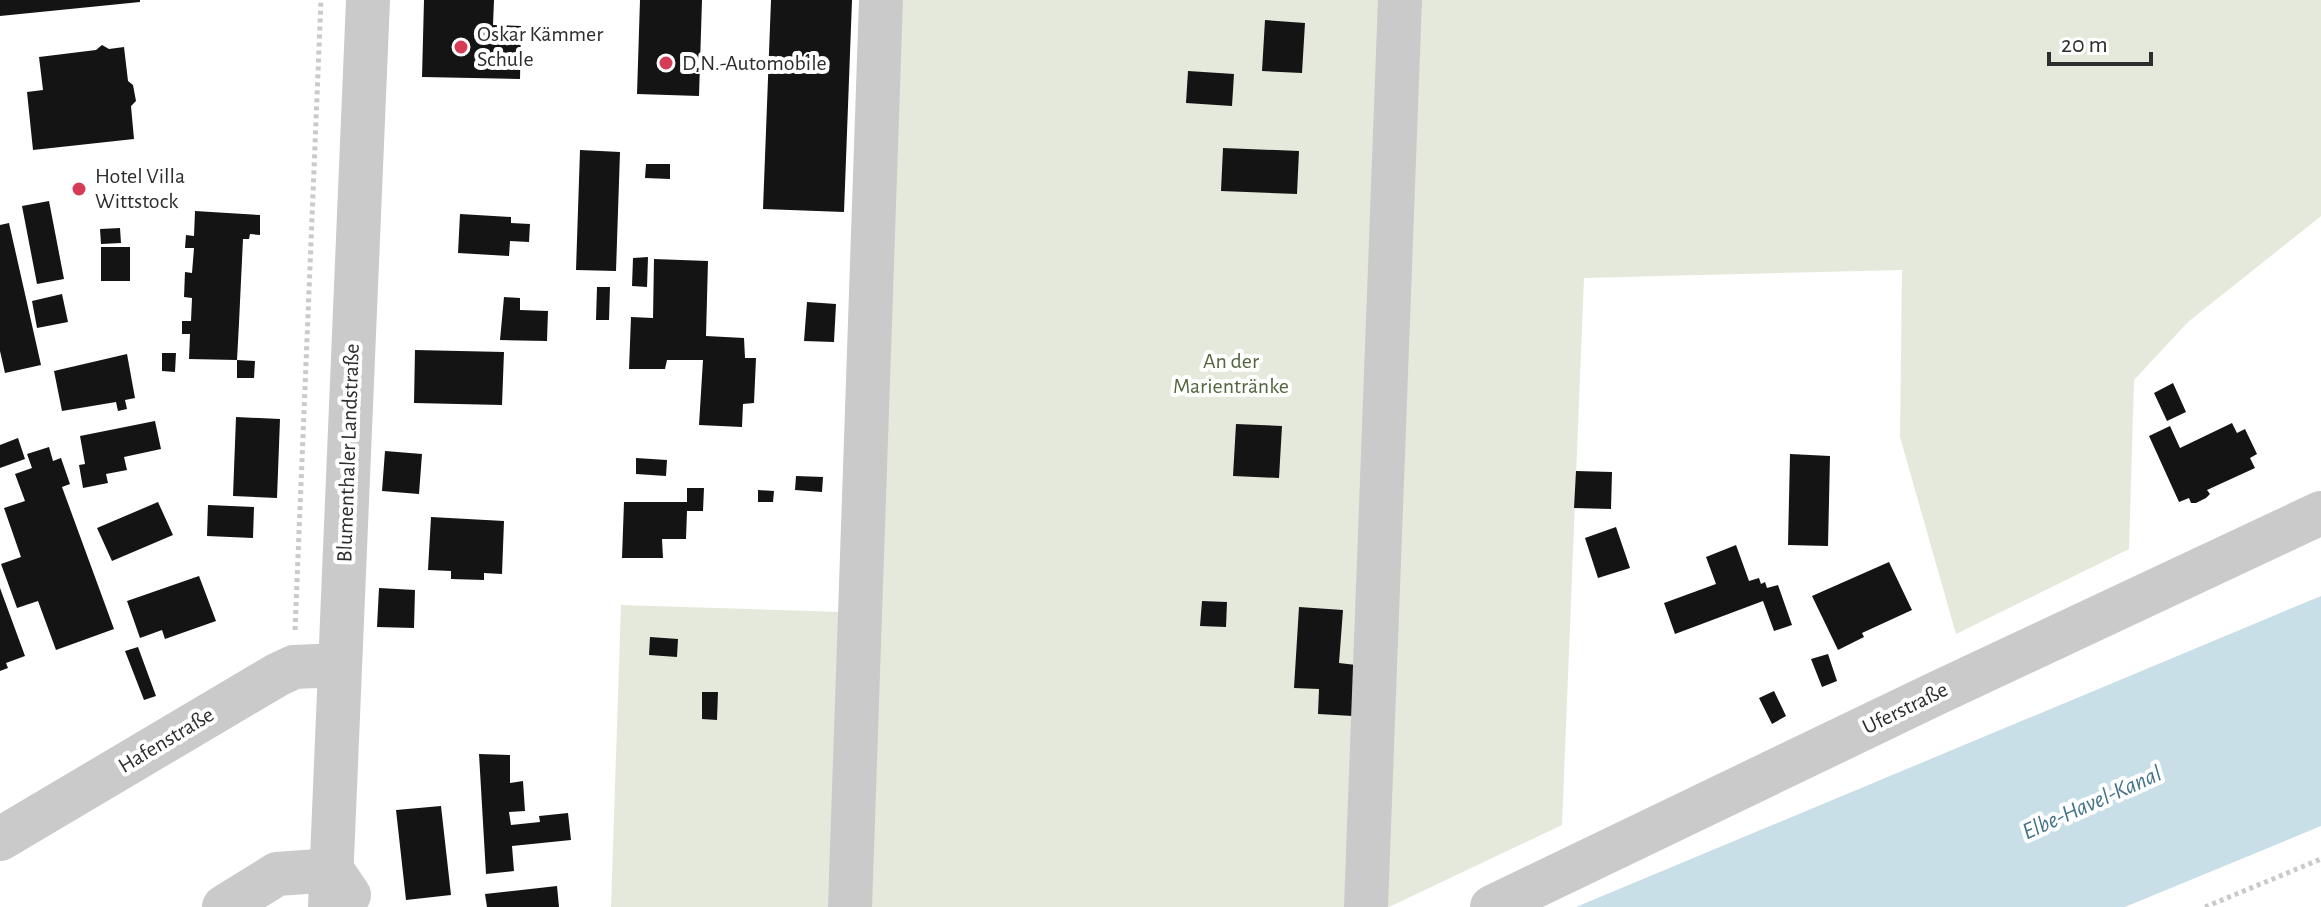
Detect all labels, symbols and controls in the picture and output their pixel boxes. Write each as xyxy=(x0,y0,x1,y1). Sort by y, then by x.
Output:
scale bar xyxy=(2049,16,2151,66)
place label: Oskar Kämmer Schule xyxy=(477,23,603,70)
text: 20 m xyxy=(2061,33,2108,57)
marker: Oskar Kämmer Schule xyxy=(452,38,470,56)
place label: D.N.-Automobile xyxy=(682,52,827,74)
marker: D.N.-Automobile xyxy=(657,54,675,72)
place label: Hotel Villa Wittstock xyxy=(95,165,185,212)
marker: Hotel Villa Wittstock xyxy=(70,180,88,198)
street label: Blumenthaler Landstraße xyxy=(333,343,363,563)
park label: An der Marientränke xyxy=(1173,350,1289,397)
street label: Uferstraße xyxy=(1859,678,1951,738)
street label: Hafenstraße xyxy=(115,703,217,777)
water label: Elbe-Havel-Kanal xyxy=(2019,762,2165,844)

